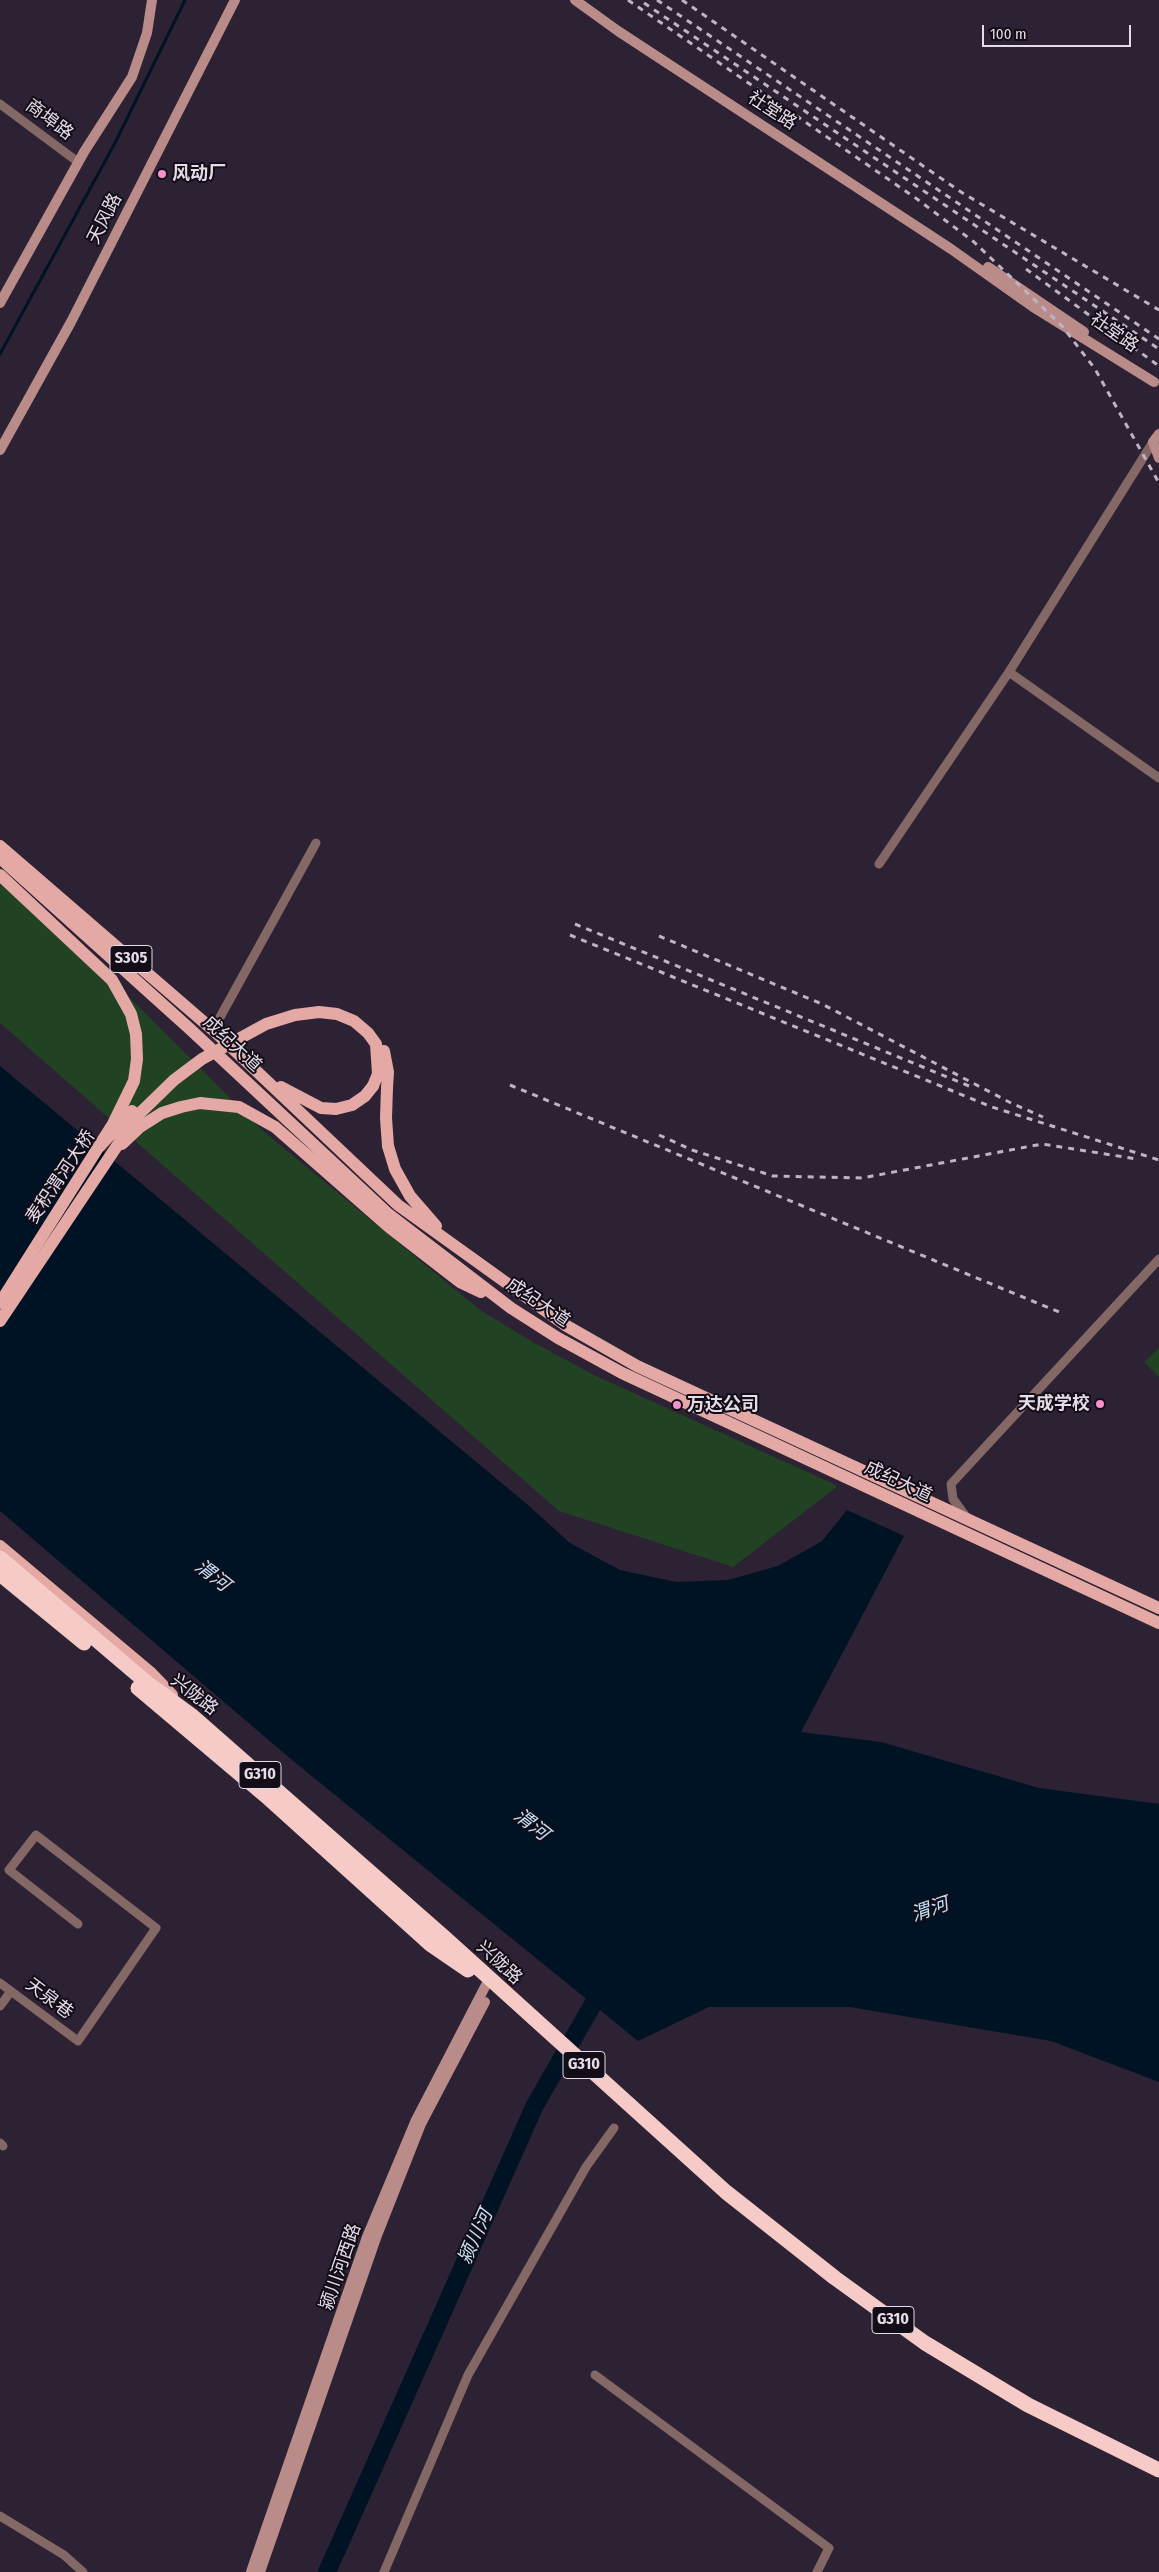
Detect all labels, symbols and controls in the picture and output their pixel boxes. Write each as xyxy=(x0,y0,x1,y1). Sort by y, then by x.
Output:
scale bar xyxy=(984,15,1133,47)
text: 100 m xyxy=(990,25,1027,43)
street label: 社堂路 xyxy=(743,87,801,135)
street label: 商埠路 xyxy=(21,95,77,145)
place label: 风动厂 xyxy=(172,163,226,185)
marker: 风动厂 xyxy=(156,168,168,180)
street label: 天风路 xyxy=(83,190,127,248)
street label: 社堂路 xyxy=(1086,309,1142,357)
road number: S305 xyxy=(110,946,152,972)
street label: 成纪大道 xyxy=(198,1012,266,1076)
street label: 麦积渭河大桥 xyxy=(22,1126,100,1228)
street label: 成纪大道 xyxy=(502,1274,574,1332)
place label: 天成学校 xyxy=(1018,1393,1090,1415)
place label: 万达公司 xyxy=(687,1394,759,1416)
marker: 天成学校 xyxy=(1094,1398,1106,1410)
marker: 万达公司 xyxy=(671,1399,683,1411)
street label: 成纪大道 xyxy=(861,1457,935,1507)
water label: 渭河 xyxy=(190,1555,234,1597)
street label: 兴陇路 xyxy=(166,1670,222,1720)
road number: G310 xyxy=(239,1762,281,1788)
water label: 渭河 xyxy=(509,1804,553,1846)
water label: 渭河 xyxy=(908,1893,952,1927)
street label: 兴陇路 xyxy=(472,1937,526,1989)
street label: 天泉巷 xyxy=(21,1974,77,2024)
road number: G310 xyxy=(563,2052,605,2078)
water label: 颍川河 xyxy=(454,2206,498,2268)
street label: 颍川河西路 xyxy=(316,2221,366,2313)
road number: G310 xyxy=(872,2306,914,2334)

